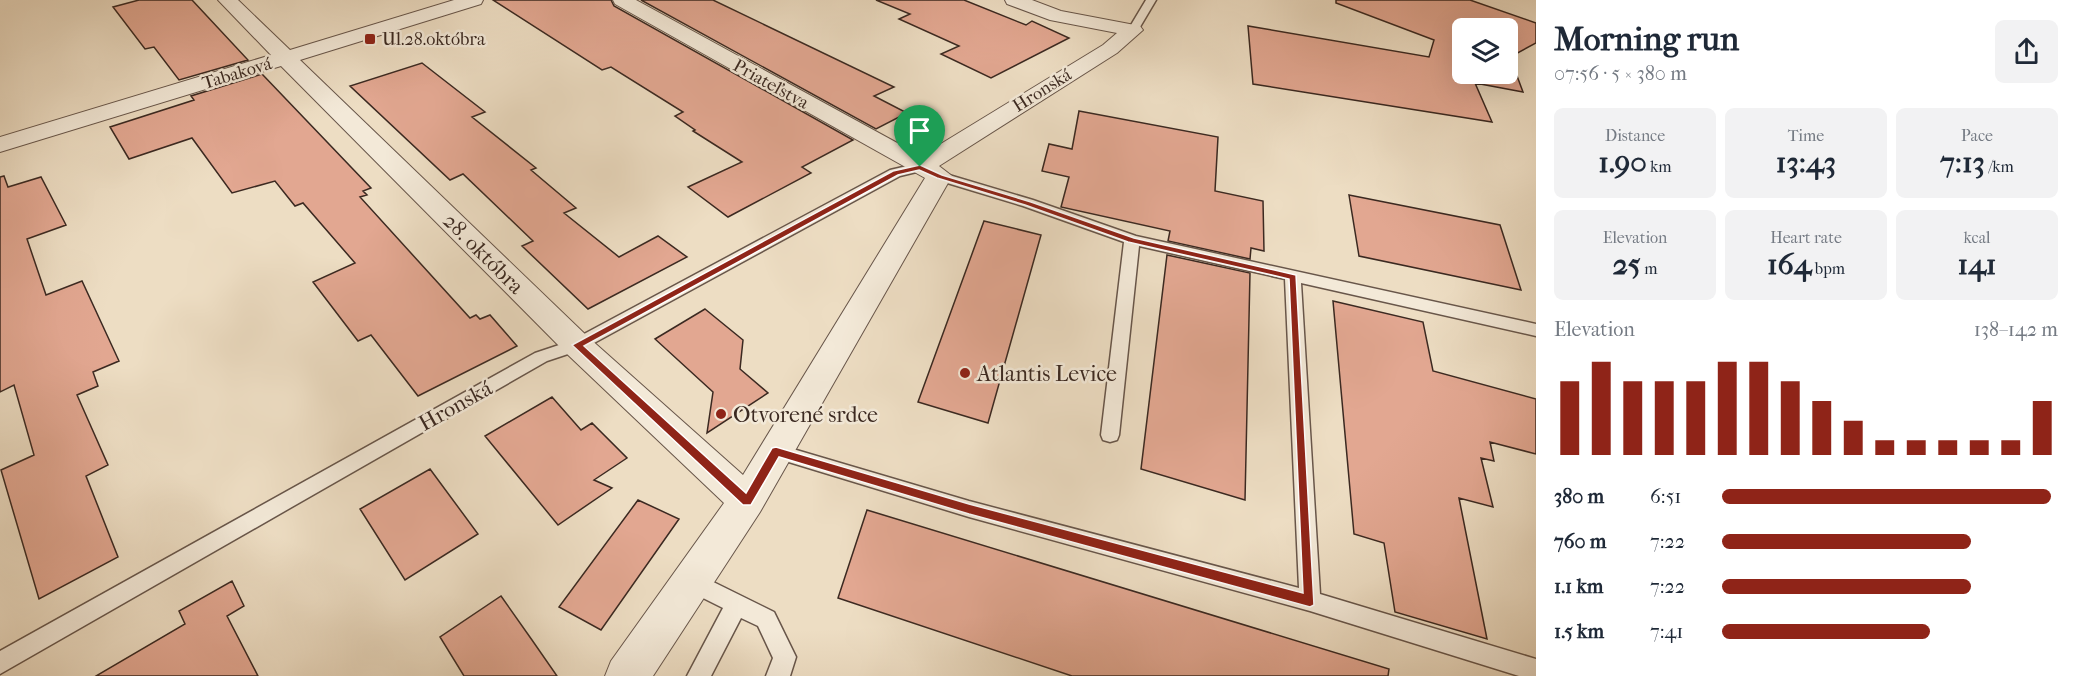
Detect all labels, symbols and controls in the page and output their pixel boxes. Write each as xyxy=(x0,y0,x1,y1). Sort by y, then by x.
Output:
map controls xyxy=(1452,18,1518,84)
button: layers xyxy=(1452,18,1518,84)
text: Morning run xyxy=(1554,20,1739,59)
button: share xyxy=(1995,20,2058,83)
place label: Ul.28.októbra xyxy=(382,29,486,50)
marker: Ul.28.októbra xyxy=(363,32,377,46)
street label: Tabaková xyxy=(200,53,275,94)
street label: Priateľstva xyxy=(729,55,813,114)
text: 07:56 · 5 × 380 m xyxy=(1554,62,1687,85)
street label: Hronská xyxy=(1009,64,1076,117)
pin xyxy=(894,105,945,167)
icon: arrive xyxy=(903,114,936,147)
text: Distance xyxy=(1605,126,1665,145)
text: Time xyxy=(1788,126,1824,145)
text: Pace xyxy=(1961,126,1993,145)
text: 1.90 xyxy=(1598,145,1647,180)
text: 13:43 xyxy=(1776,145,1836,180)
text: 7:13 xyxy=(1940,145,1985,180)
text: km xyxy=(1647,157,1672,176)
text: /km xyxy=(1985,157,2014,176)
street label: 28. októbra xyxy=(438,208,530,300)
text: Elevation xyxy=(1603,228,1667,247)
text: Heart rate xyxy=(1770,228,1842,247)
text: kcal xyxy=(1964,228,1990,247)
text: 25 xyxy=(1612,247,1641,282)
text: 164 xyxy=(1767,247,1811,282)
text: 141 xyxy=(1957,247,1997,282)
text: m xyxy=(1641,259,1658,278)
text: bpm xyxy=(1811,259,1845,278)
text: Elevation xyxy=(1554,318,1635,341)
text: 138–142 m xyxy=(1974,318,2058,341)
place label: Atlantis Levice xyxy=(976,361,1117,387)
marker: Atlantis Levice xyxy=(958,366,972,380)
street label: Hronská xyxy=(414,375,497,437)
place label: Otvorené srdce xyxy=(733,402,878,428)
marker: Otvorené srdce xyxy=(714,407,728,421)
text: 380 m xyxy=(1554,485,1604,508)
text: 6:51 xyxy=(1650,485,1681,508)
text: 760 m xyxy=(1554,530,1606,553)
text: 7:22 xyxy=(1650,530,1685,553)
text: 1.1 km xyxy=(1554,575,1603,598)
text: 7:22 xyxy=(1650,575,1685,598)
text: 1.5 km xyxy=(1554,620,1604,643)
text: 7:41 xyxy=(1650,620,1683,643)

